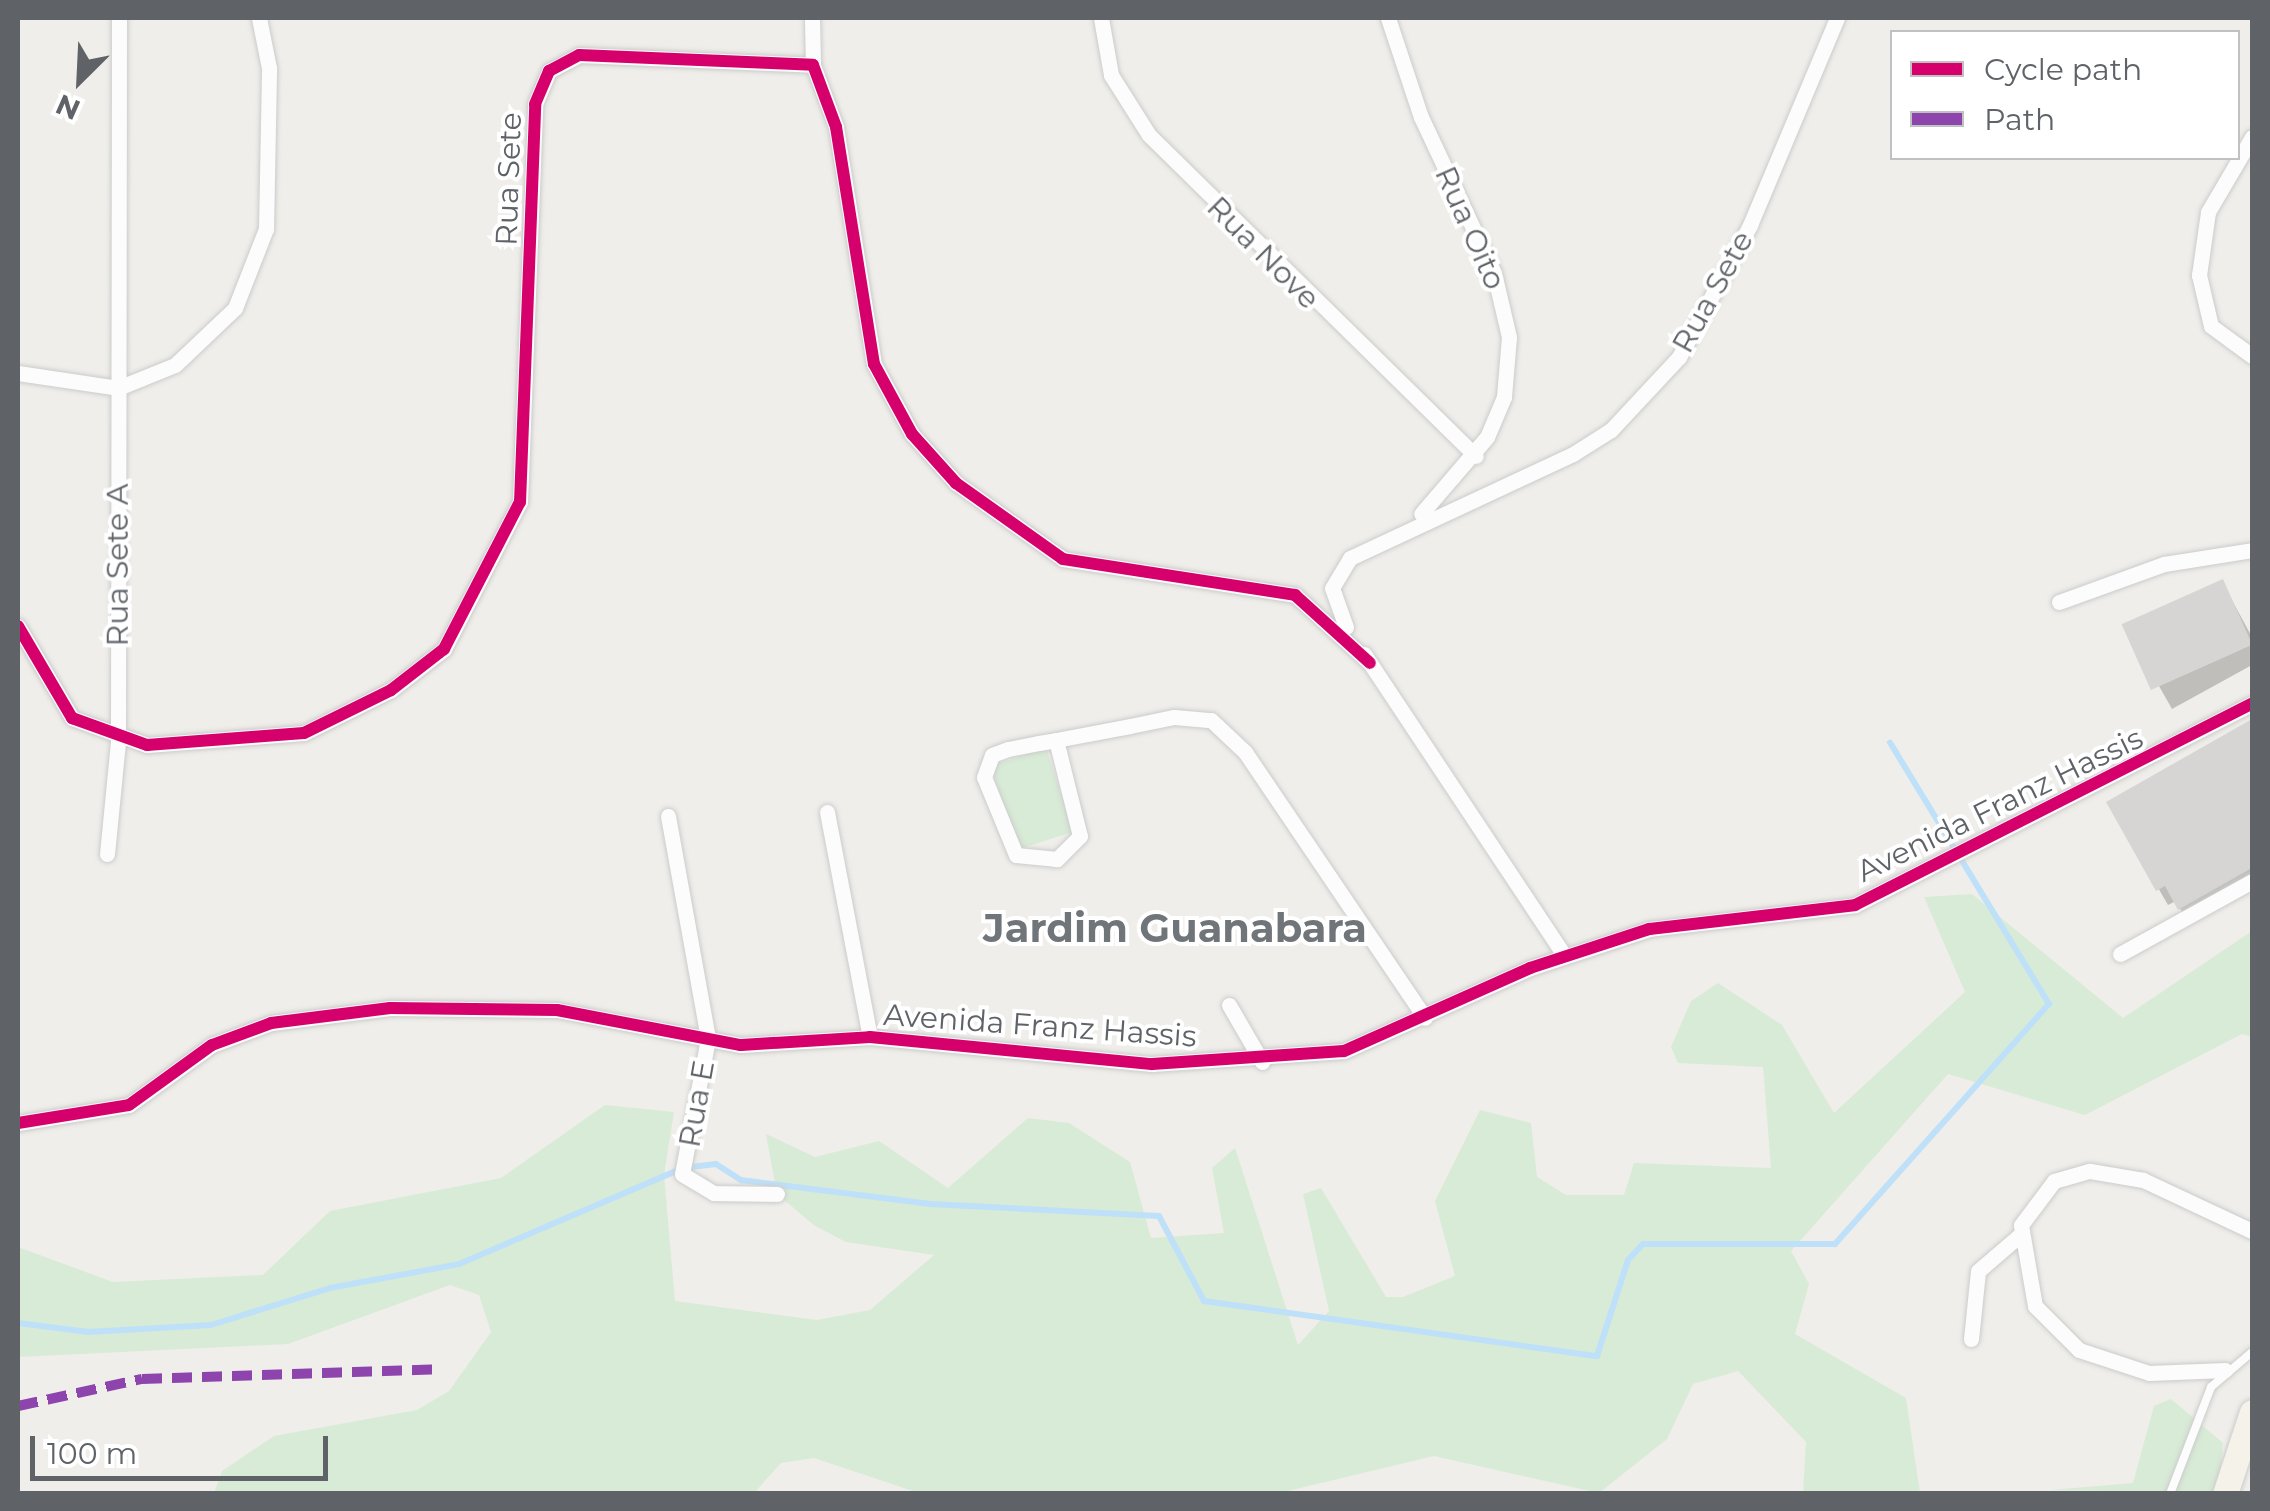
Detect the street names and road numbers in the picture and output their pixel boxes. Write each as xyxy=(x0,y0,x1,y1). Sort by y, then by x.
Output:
street label: Rua Sete xyxy=(489,112,529,246)
street label: Rua Oito xyxy=(1427,161,1513,295)
street label: Rua Nove xyxy=(1199,189,1327,317)
street label: Rua Sete xyxy=(1665,225,1761,359)
street label: Rua Sete A xyxy=(100,483,136,647)
street label: Avenida Franz Hassis xyxy=(1851,720,2149,890)
street label: Avenida Franz Hassis xyxy=(882,997,1198,1055)
street label: Rua E xyxy=(672,1058,722,1150)

